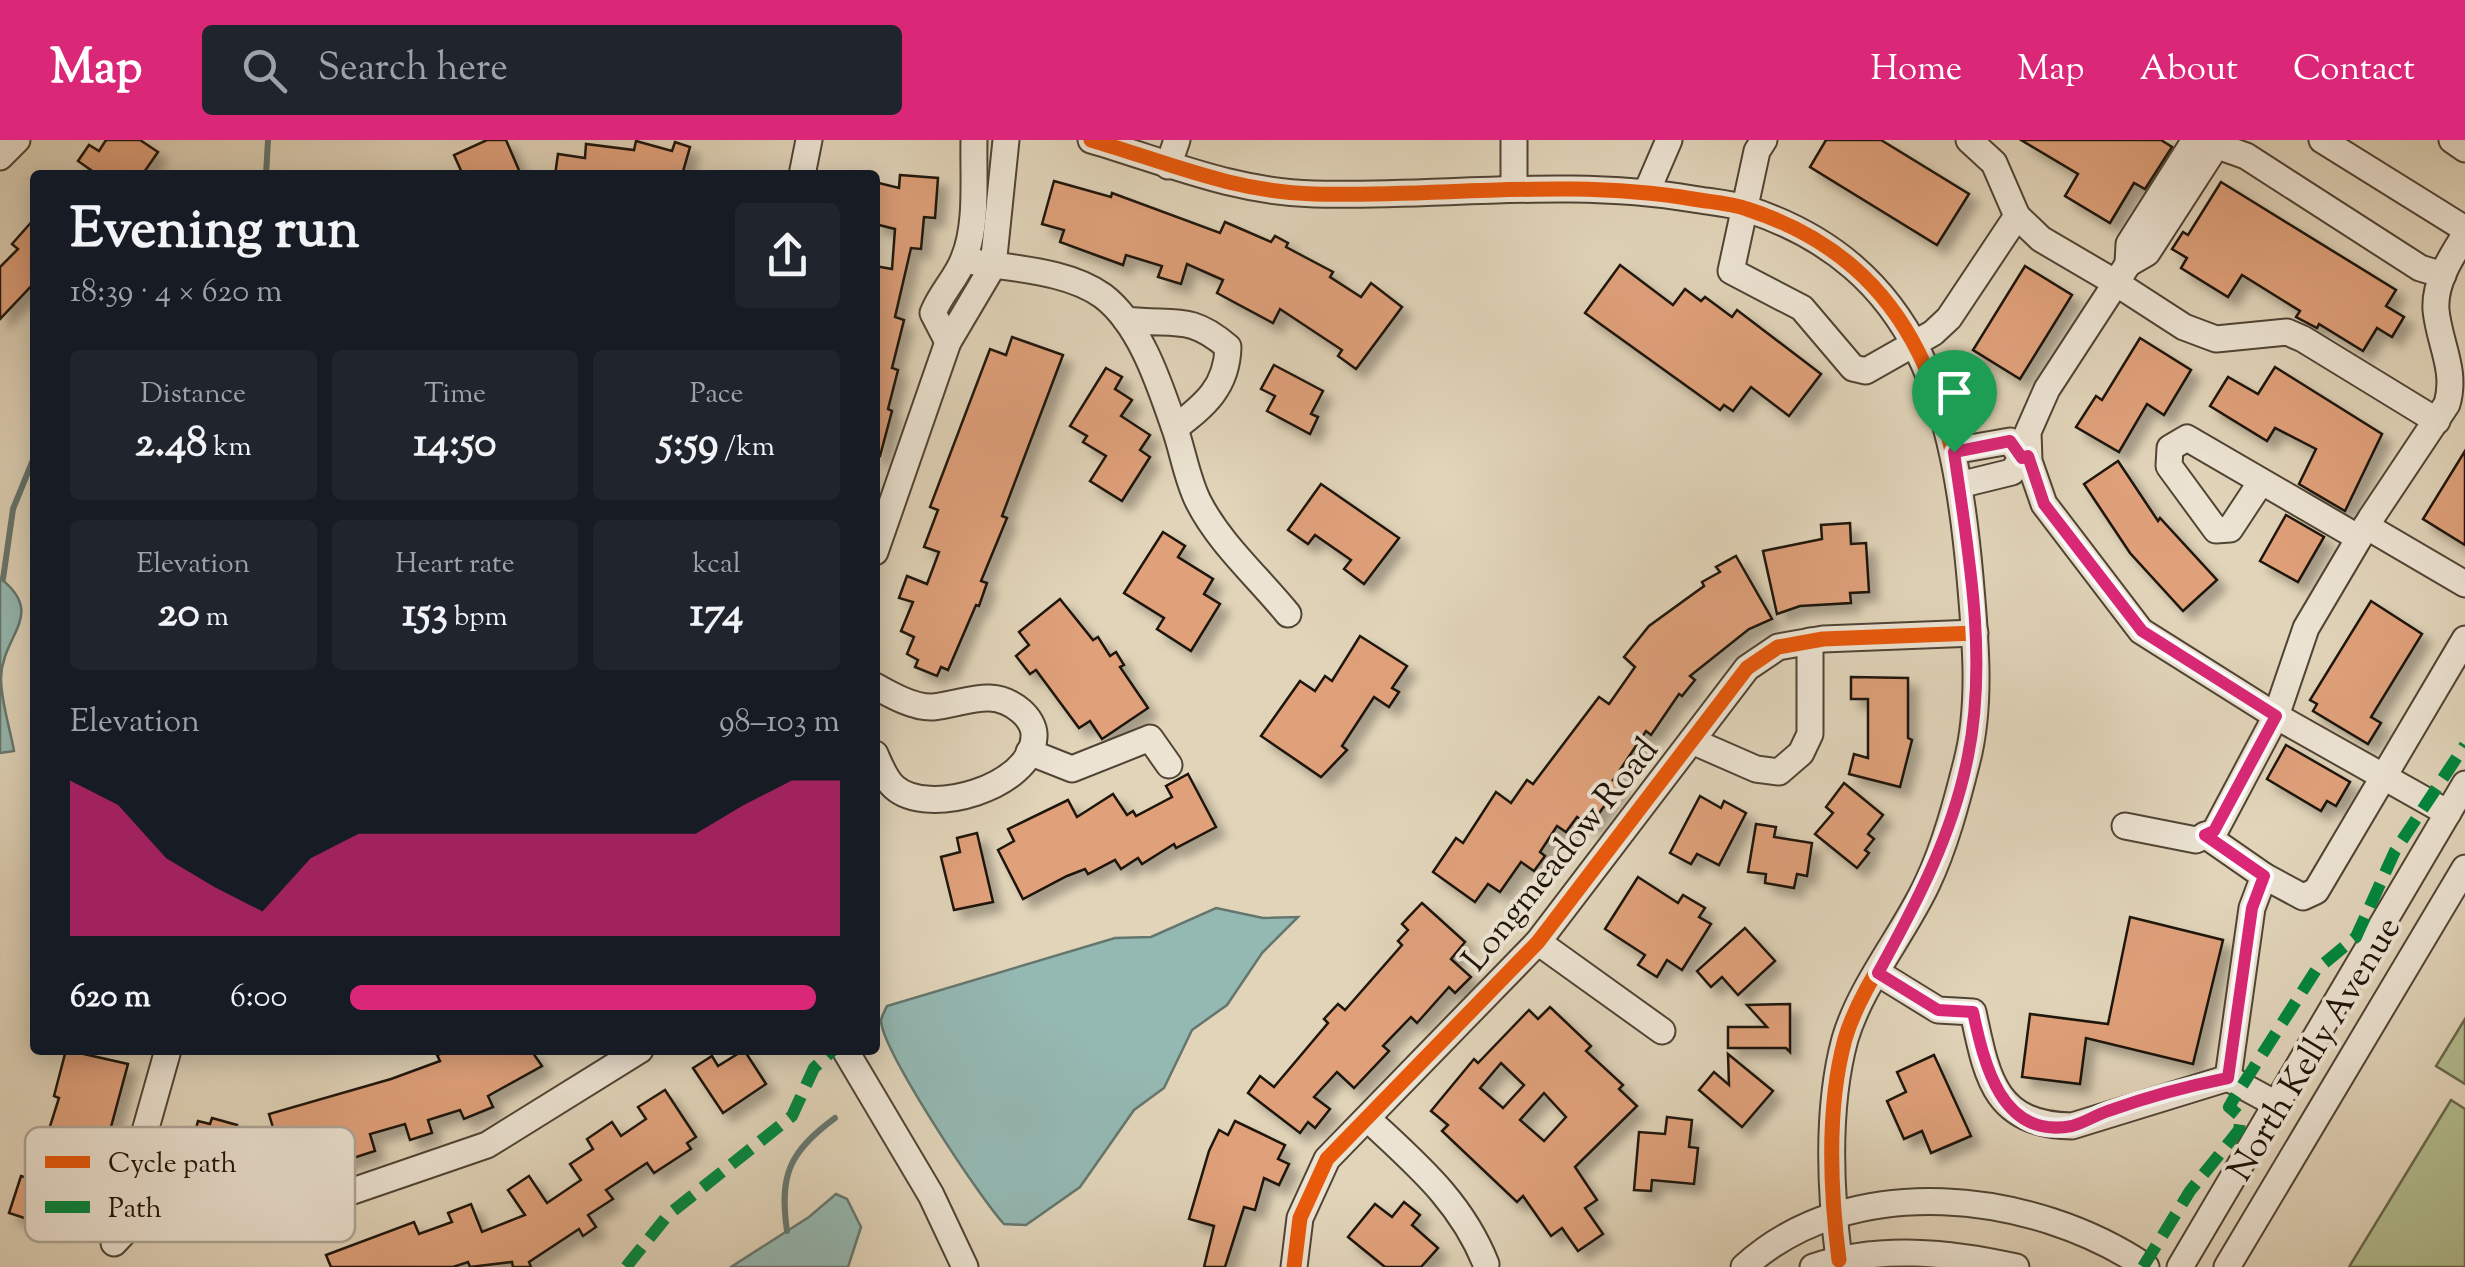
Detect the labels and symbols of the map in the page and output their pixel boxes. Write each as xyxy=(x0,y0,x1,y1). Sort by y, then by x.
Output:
pin xyxy=(1912,350,1997,453)
street label: Longmeadow Road xyxy=(1452,728,1673,984)
street label: North Kelly Avenue xyxy=(2217,908,2415,1192)
legend xyxy=(25,1127,355,1242)
text: Cycle path xyxy=(108,1145,237,1185)
text: Path xyxy=(108,1190,162,1230)

